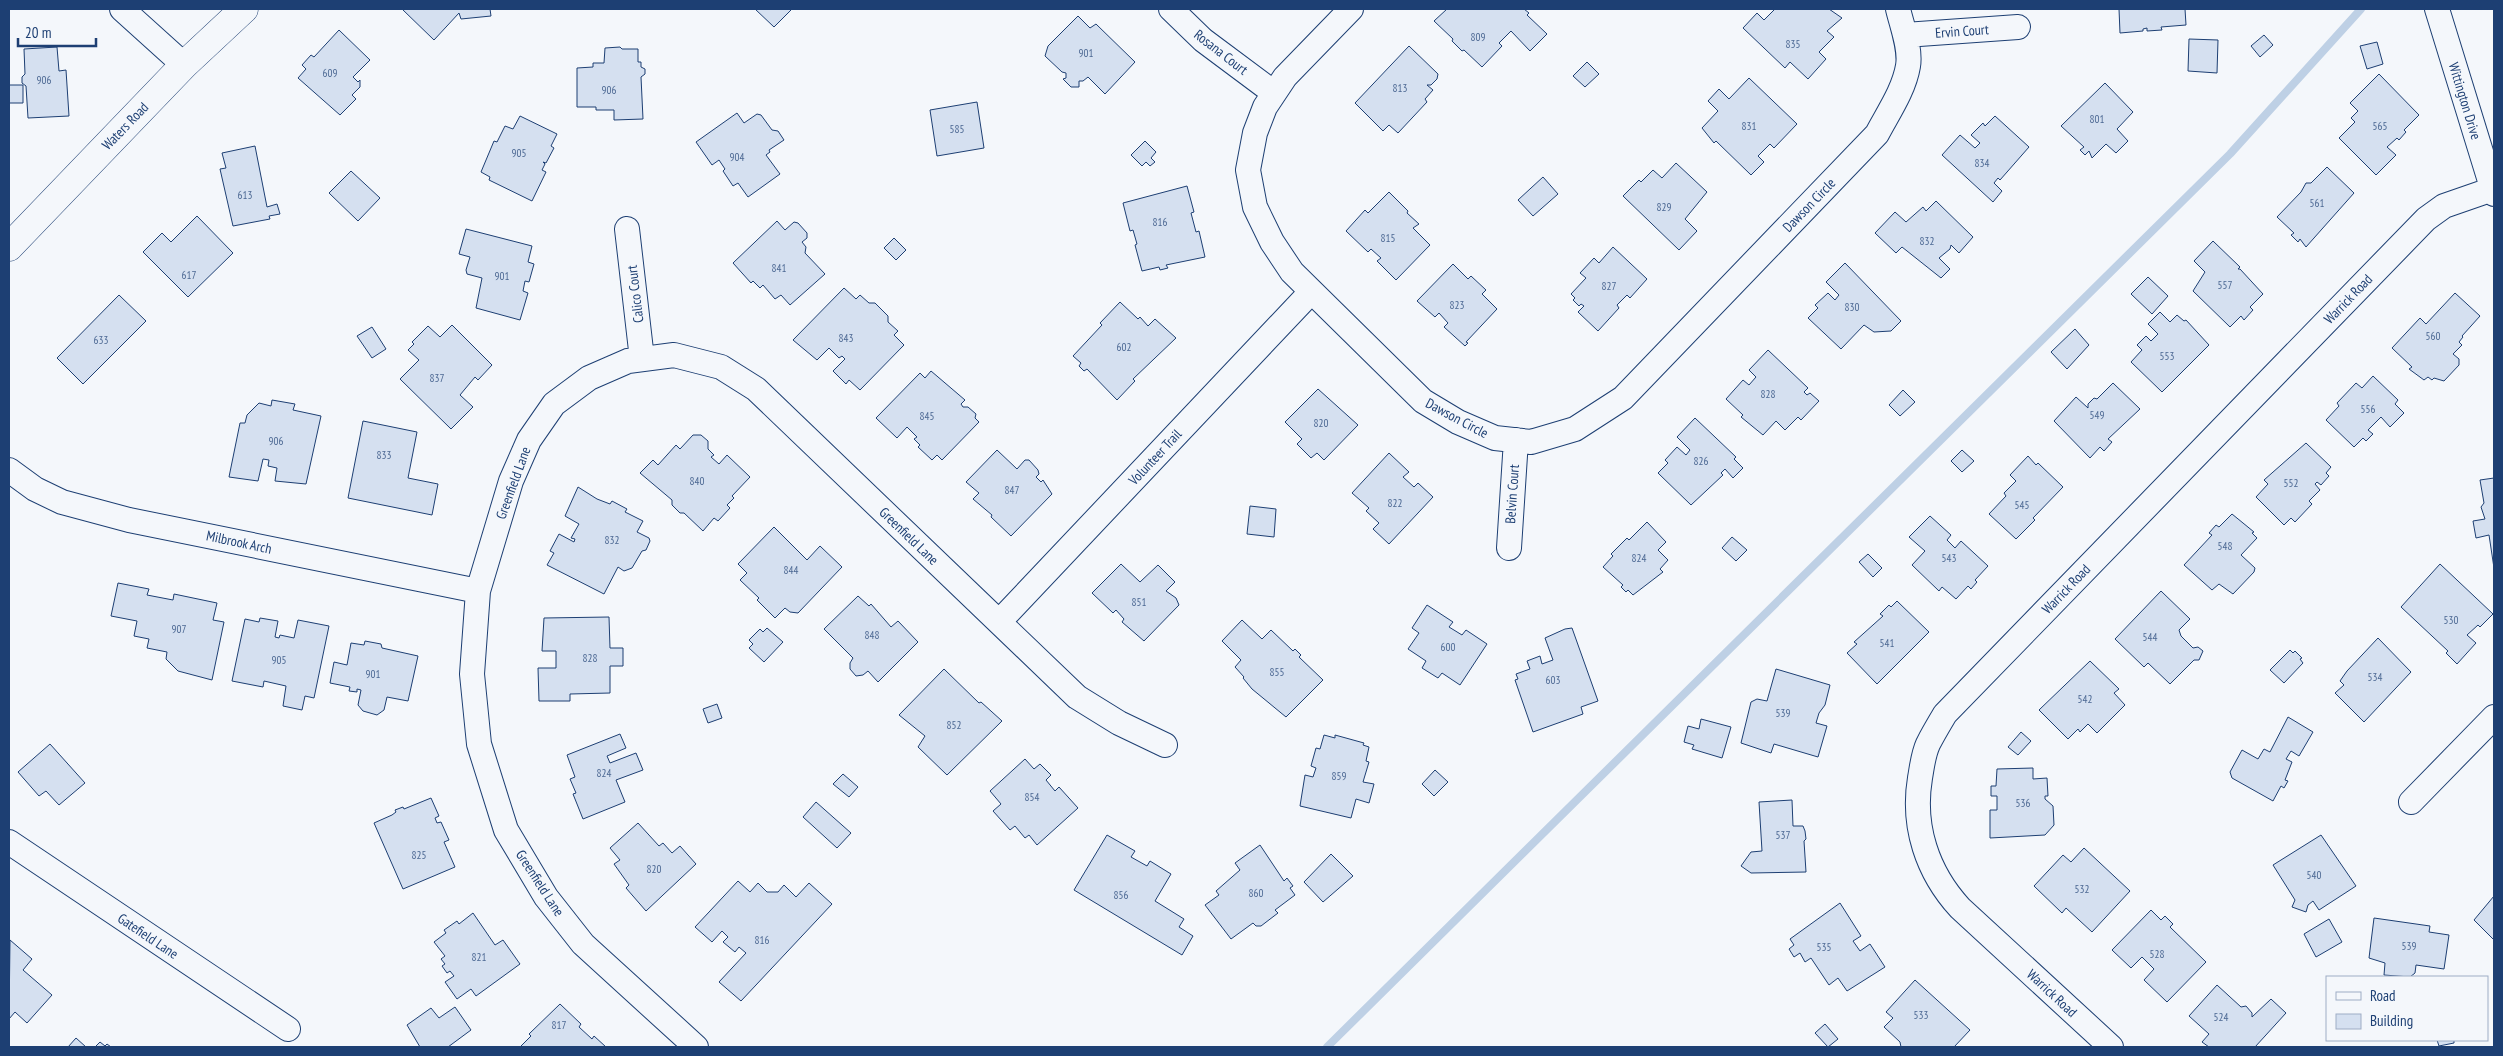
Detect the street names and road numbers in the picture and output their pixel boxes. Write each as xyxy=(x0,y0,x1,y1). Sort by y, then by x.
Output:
street label: Ervin Court xyxy=(1935,20,1990,42)
street label: Rosana Court xyxy=(1190,25,1252,79)
street label: Wittington Drive xyxy=(2445,60,2485,142)
street label: Waters Road xyxy=(98,98,152,154)
street label: Dawson Circle xyxy=(1779,174,1839,236)
street label: Calico Court xyxy=(623,264,647,324)
street label: Warrick Road xyxy=(2320,270,2376,328)
street label: Dawson Circle xyxy=(1423,394,1492,442)
street label: Volunteer Trail xyxy=(1124,425,1186,489)
street label: Greenfield Lane xyxy=(492,444,534,522)
street label: Belvin Court xyxy=(1501,464,1523,524)
street label: Greenfield Lane xyxy=(876,503,943,569)
street label: Milbrook Arch xyxy=(205,526,273,558)
street label: Warrick Road xyxy=(2038,560,2094,618)
street label: Greenfield Lane xyxy=(512,846,568,920)
street label: Gatefield Lane xyxy=(114,909,182,963)
street label: Warrick Road xyxy=(2023,965,2081,1021)

